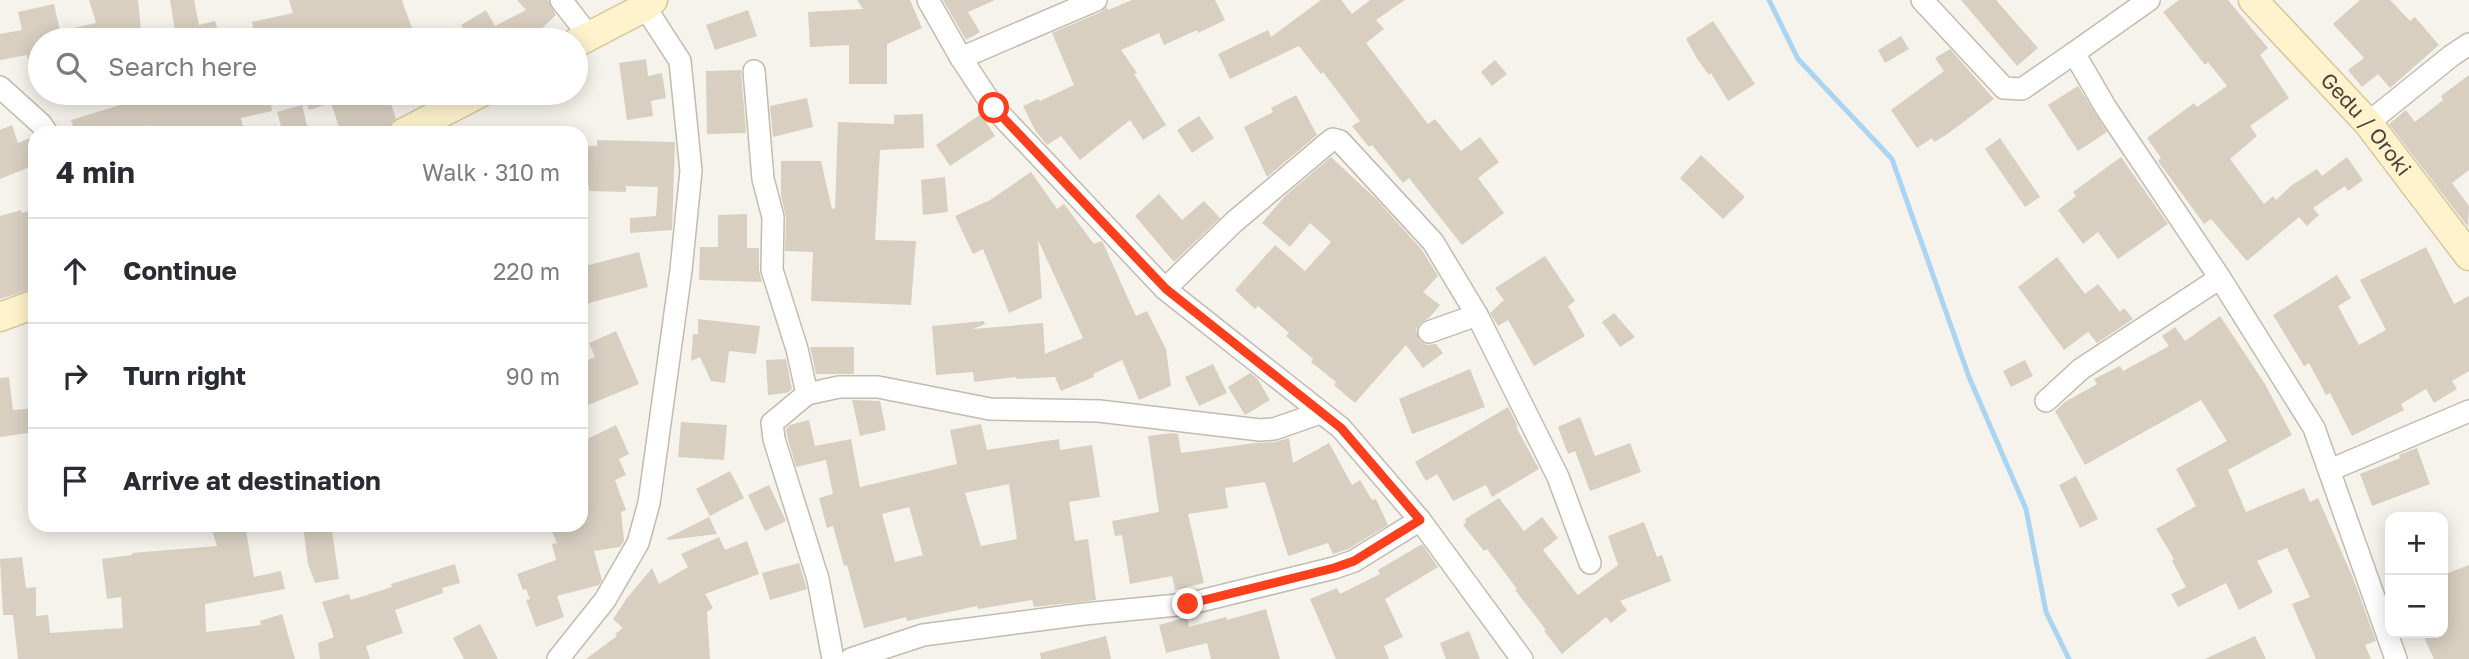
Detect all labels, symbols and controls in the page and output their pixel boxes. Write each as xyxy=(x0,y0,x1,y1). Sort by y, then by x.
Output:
search box xyxy=(28,28,588,105)
icon: search xyxy=(52,48,90,86)
text: Search here xyxy=(108,51,257,82)
street label: Gedu / Oroki xyxy=(2316,67,2417,180)
route start xyxy=(978,92,1009,123)
text: 4 min xyxy=(56,154,135,190)
text: Walk · 310 m xyxy=(422,158,560,186)
icon: ahead xyxy=(56,252,94,290)
text: Continue xyxy=(123,255,237,286)
text: 220 m xyxy=(493,257,560,285)
icon: right xyxy=(56,357,94,395)
text: Turn right xyxy=(123,360,246,391)
text: 90 m xyxy=(506,362,560,390)
icon: arrive xyxy=(56,462,94,500)
text: Arrive at destination xyxy=(123,465,381,496)
map controls xyxy=(2385,512,2448,638)
button: + xyxy=(2385,512,2448,575)
button: − xyxy=(2385,575,2448,638)
route end xyxy=(1172,588,1203,619)

